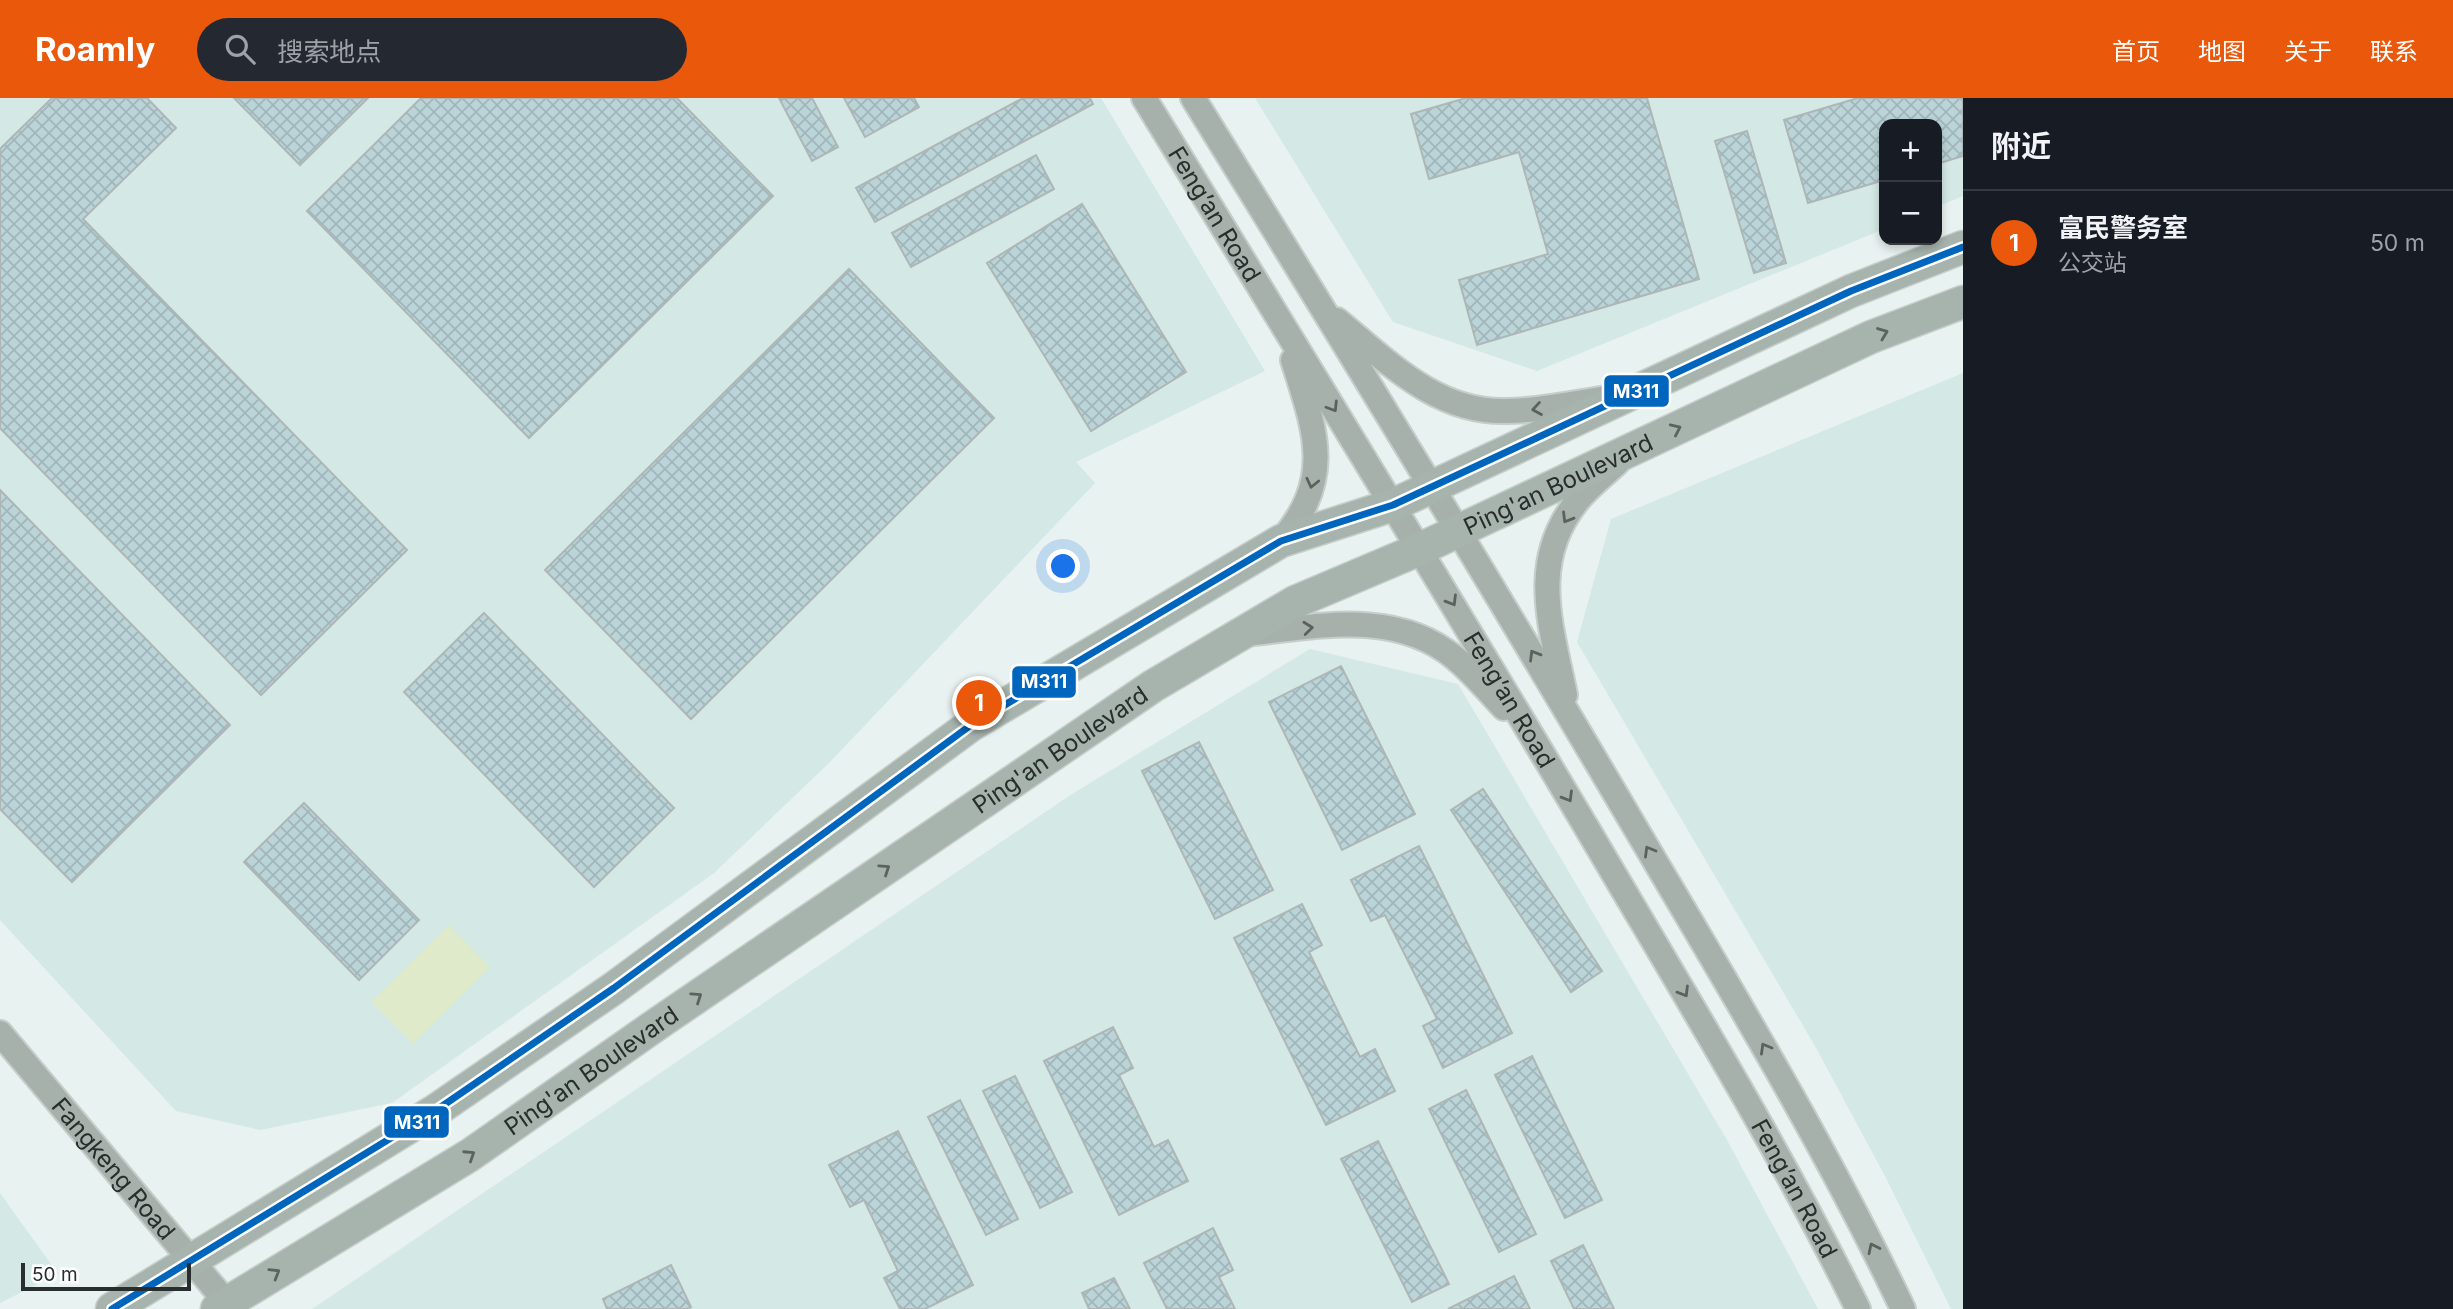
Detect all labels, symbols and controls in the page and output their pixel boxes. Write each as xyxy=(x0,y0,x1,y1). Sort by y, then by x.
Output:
search box xyxy=(197,18,687,81)
text: Roamly xyxy=(35,29,155,69)
icon: search xyxy=(221,30,259,68)
text: 搜索地点 xyxy=(277,36,381,67)
text: 首页 xyxy=(2112,37,2160,66)
text: 地图 xyxy=(2198,37,2246,66)
text: 关于 xyxy=(2284,37,2332,66)
text: 联系 xyxy=(2370,37,2418,66)
map controls xyxy=(1879,119,1942,245)
button: + xyxy=(1879,119,1942,182)
text: 附近 xyxy=(1991,128,2051,164)
street label: Feng’an Road xyxy=(1163,141,1267,287)
button: − xyxy=(1879,182,1942,245)
text: 富民警务室 xyxy=(2058,212,2188,243)
text: 1 xyxy=(2009,229,2019,257)
text: 50 m xyxy=(2370,229,2425,257)
text: 公交站 xyxy=(2058,249,2127,277)
one-way arrow xyxy=(1876,328,1888,342)
line badge: M311 xyxy=(1603,374,1670,408)
text: M311 xyxy=(1613,380,1659,403)
one-way arrow xyxy=(1325,399,1338,412)
one-way arrow xyxy=(1531,401,1543,416)
one-way arrow xyxy=(1669,423,1681,437)
street label: Ping'an Boulevard xyxy=(1459,427,1657,541)
one-way arrow xyxy=(1306,477,1320,489)
one-way arrow xyxy=(1562,510,1575,523)
your location xyxy=(1046,549,1080,583)
one-way arrow xyxy=(1444,593,1457,606)
one-way arrow xyxy=(1303,621,1314,636)
street label: Feng’an Road xyxy=(1458,626,1562,773)
one-way arrow xyxy=(1529,650,1542,663)
line badge: M311 xyxy=(1011,665,1077,699)
text: M311 xyxy=(1021,670,1067,693)
pin: 1 xyxy=(956,677,1002,729)
street label: Ping'an Boulevard xyxy=(967,680,1153,819)
one-way arrow xyxy=(1560,789,1573,802)
one-way arrow xyxy=(1645,846,1658,859)
one-way arrow xyxy=(877,865,890,877)
one-way arrow xyxy=(1676,985,1689,998)
one-way arrow xyxy=(689,993,702,1005)
street label: Ping'an Boulevard xyxy=(499,1000,684,1141)
one-way arrow xyxy=(1760,1042,1773,1055)
street label: Fangkeng Road xyxy=(46,1092,182,1245)
line badge: M311 xyxy=(383,1105,450,1139)
text: M311 xyxy=(394,1111,440,1134)
street label: Feng’an Road xyxy=(1746,1114,1844,1263)
one-way arrow xyxy=(462,1150,475,1163)
one-way arrow xyxy=(1867,1243,1881,1255)
scale bar xyxy=(21,1260,191,1292)
text: 50 m xyxy=(32,1263,78,1286)
one-way arrow xyxy=(268,1269,281,1282)

